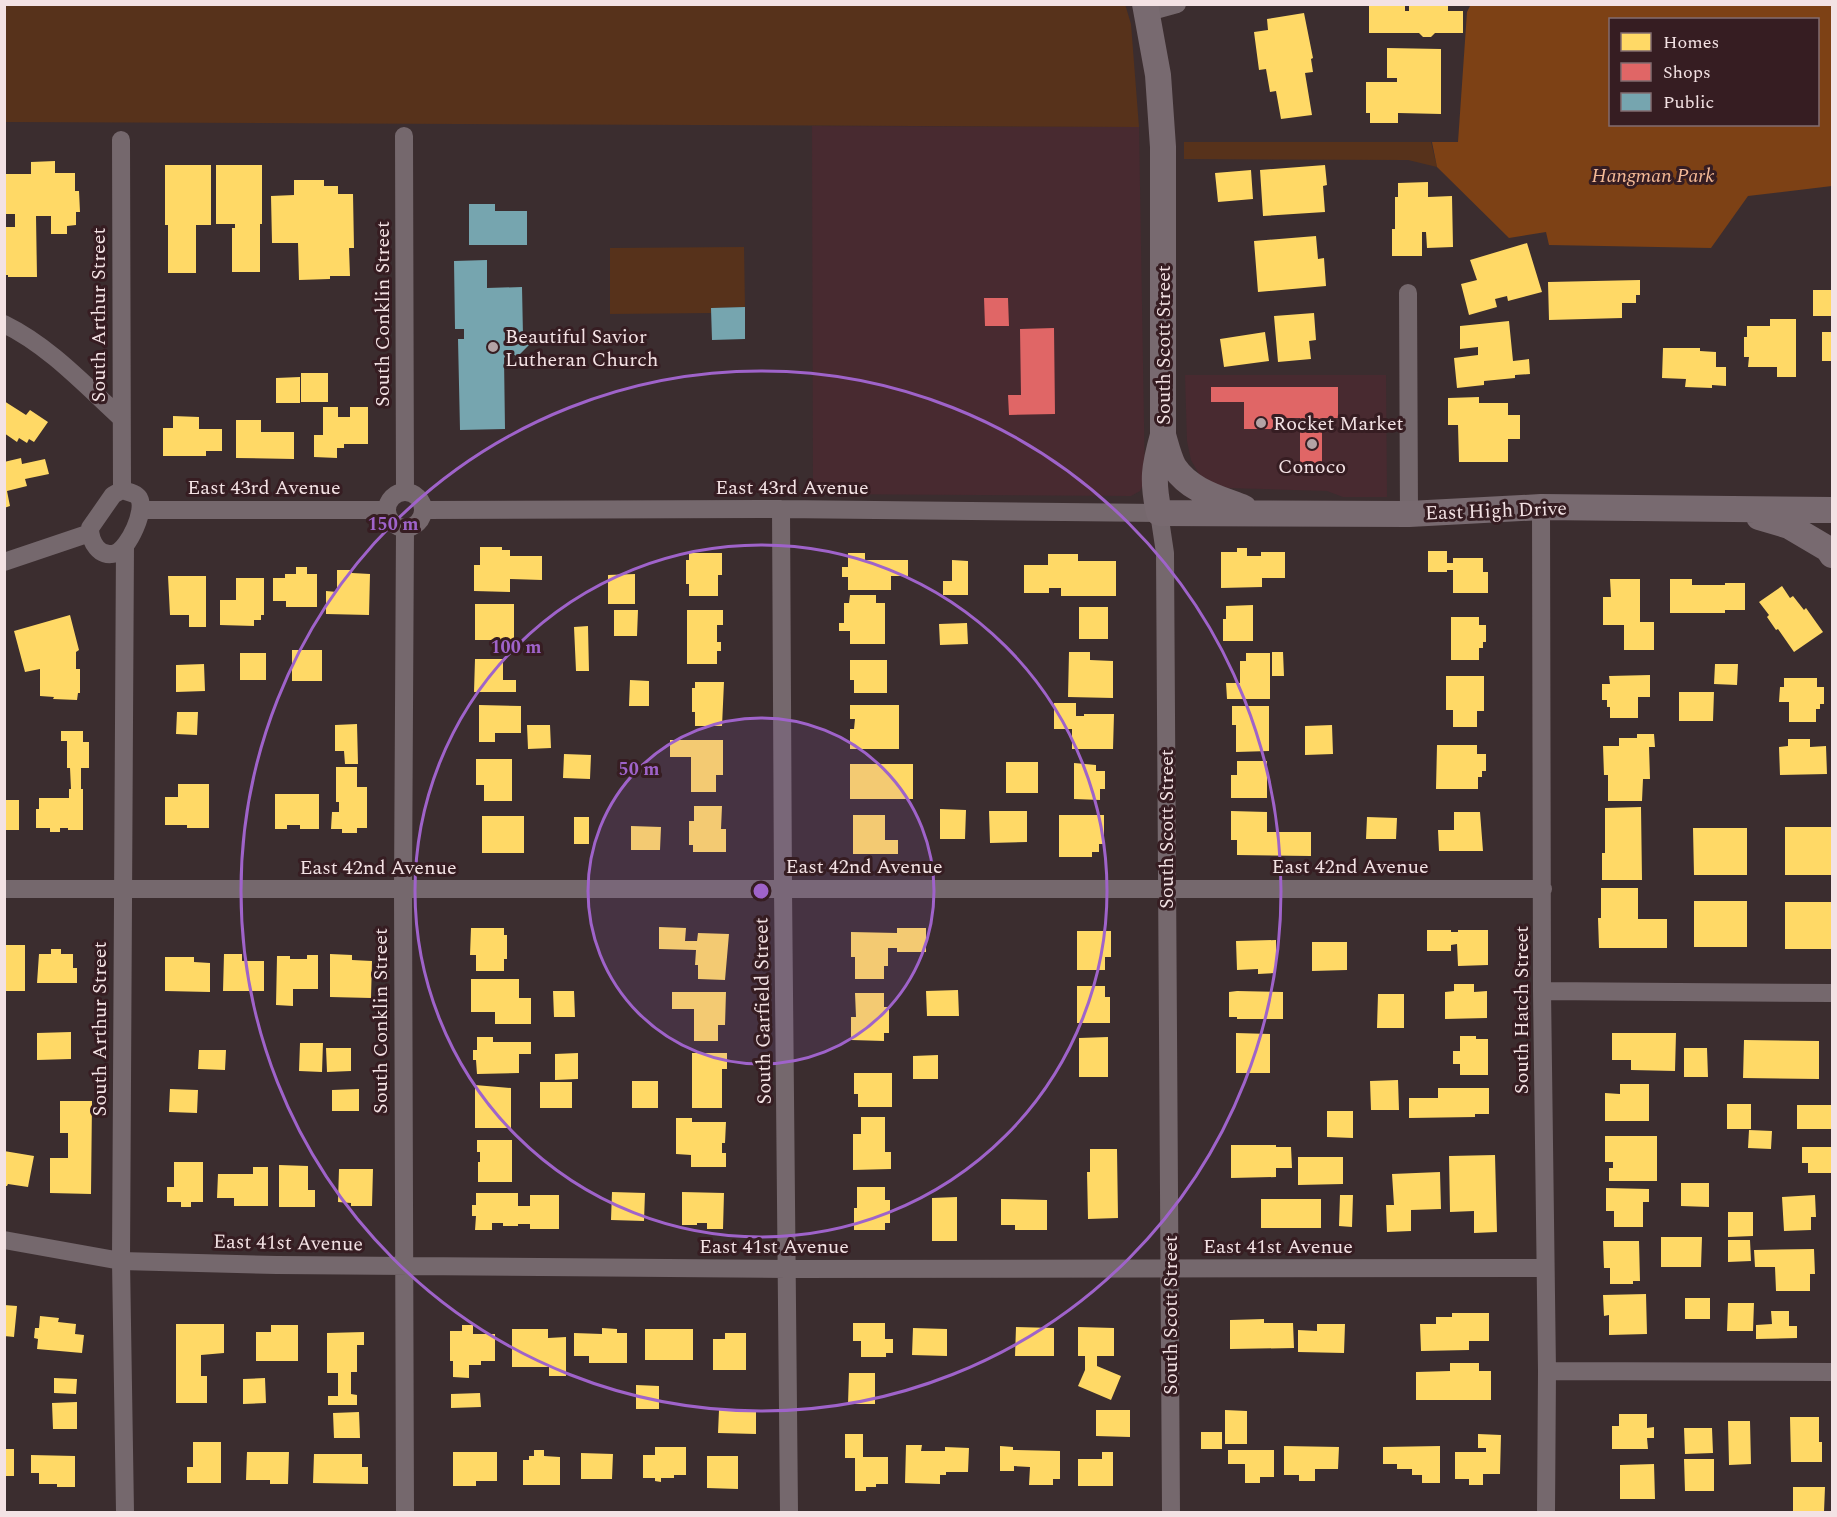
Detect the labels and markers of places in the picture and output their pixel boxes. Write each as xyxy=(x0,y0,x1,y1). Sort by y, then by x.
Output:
place label: Beautiful Savior Lutheran Church xyxy=(505,322,658,375)
marker: Beautiful Savior Lutheran Church xyxy=(486,340,500,354)
place label: Rocket Market xyxy=(1273,409,1404,439)
marker: Rocket Market xyxy=(1254,416,1268,430)
marker: Conoco xyxy=(1305,437,1319,451)
place label: Conoco xyxy=(1278,452,1346,482)
centre of rings xyxy=(751,881,771,901)

